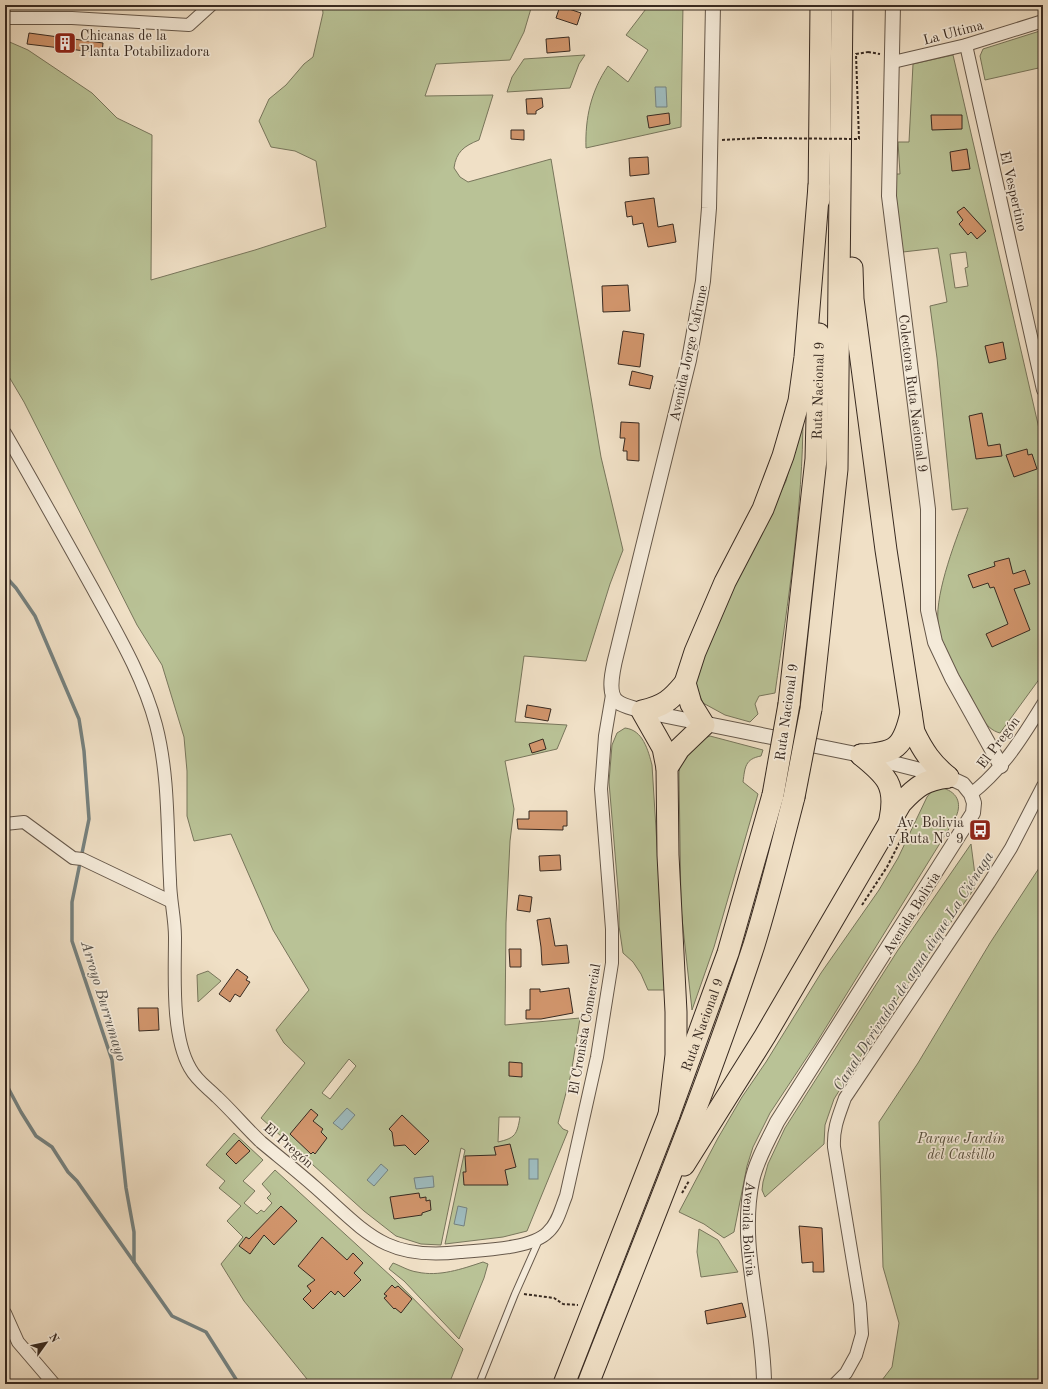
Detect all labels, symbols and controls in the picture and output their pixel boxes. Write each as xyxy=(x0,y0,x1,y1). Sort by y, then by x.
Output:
street label: La Ultima xyxy=(922,18,985,48)
place label: Chicanas de la Planta Potabilizadora xyxy=(80,29,210,59)
building icon: Chicanas de la Planta Potabilizadora xyxy=(52,30,78,56)
street label: El Vespertino xyxy=(997,150,1029,233)
street label: Avenida Jorge Cafrune xyxy=(668,284,710,423)
street label: Colectora Ruta Nacional 9 xyxy=(896,314,929,473)
street label: Ruta Nacional 9 xyxy=(810,341,827,440)
street label: Ruta Nacional 9 xyxy=(773,663,801,762)
street label: El Pregón xyxy=(975,714,1023,771)
place label: Av. Bolivia y Ruta N° 9 xyxy=(888,816,964,846)
bus stop icon: Av. Bolivia y Ruta N° 9 xyxy=(967,817,993,843)
water label: Canal Derivador de agua dique La Ciénaga xyxy=(831,850,997,1094)
street label: Avenida Bolivia xyxy=(881,870,943,957)
water label: Arroyo Burrumayo xyxy=(77,939,128,1063)
street label: El Cronista Comercial xyxy=(567,962,603,1096)
street label: Ruta Nacional 9 xyxy=(680,976,726,1073)
street label: El Pregón xyxy=(261,1120,316,1171)
park label: Parque Jardín del Castillo xyxy=(916,1132,1005,1162)
street label: Avenida Bolivia xyxy=(740,1181,758,1277)
north arrow xyxy=(26,1323,66,1363)
text: N xyxy=(46,1332,60,1345)

